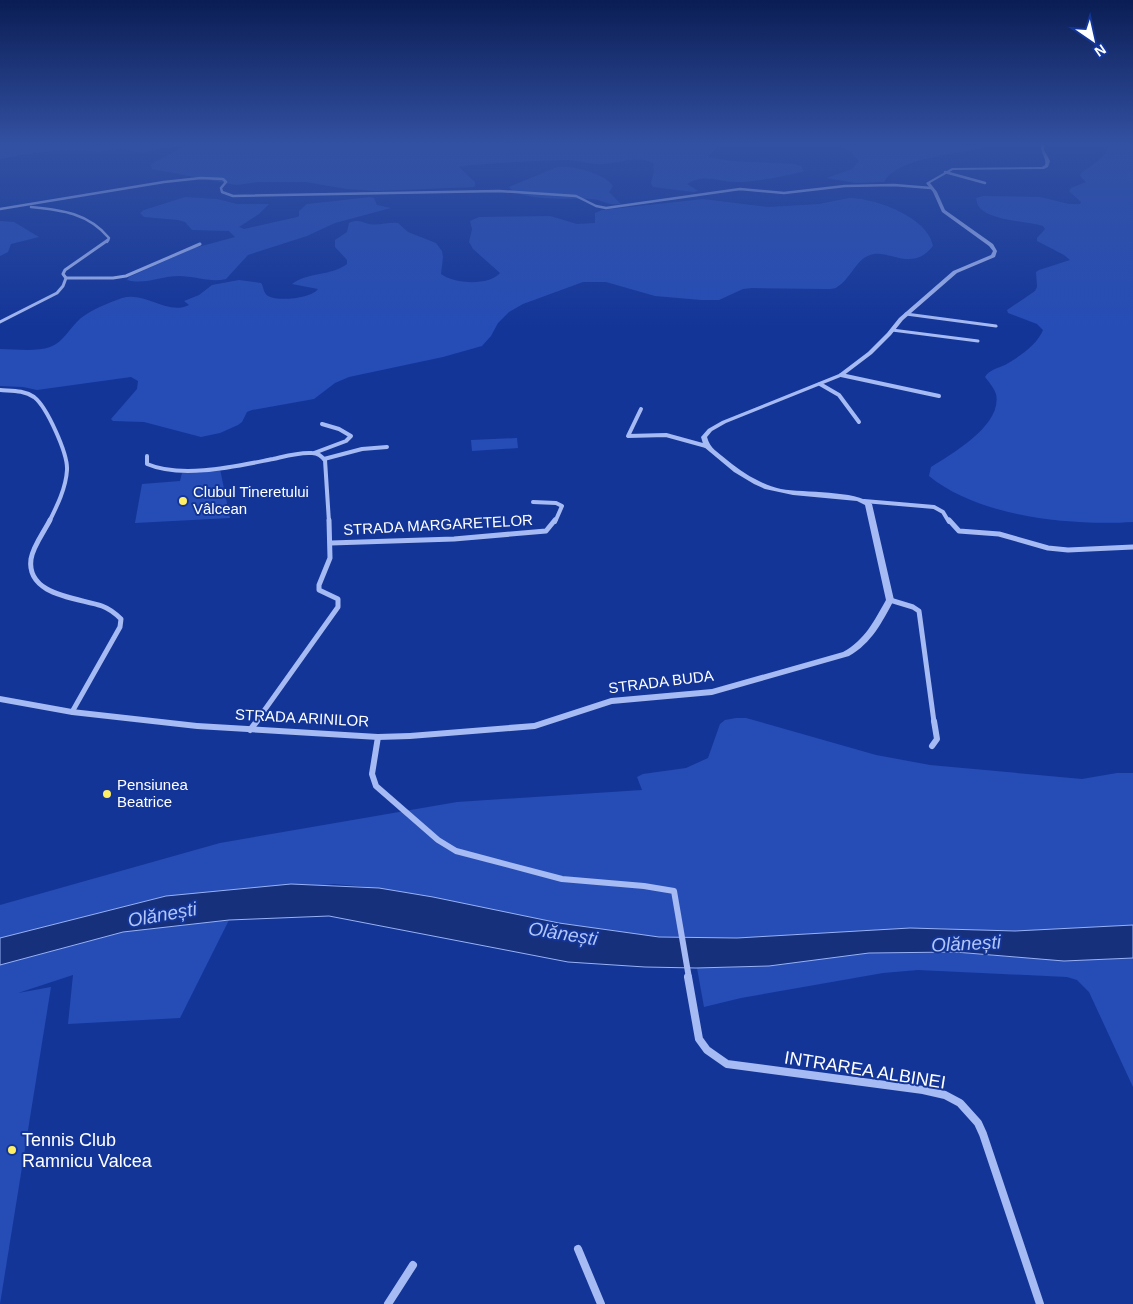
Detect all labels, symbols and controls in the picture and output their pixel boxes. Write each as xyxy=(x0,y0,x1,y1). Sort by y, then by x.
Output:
north arrow xyxy=(1068,15,1118,65)
text: N xyxy=(1092,41,1109,60)
place label: Clubul Tineretului Vâlcean xyxy=(193,483,309,517)
marker: Clubul Tineretului Vâlcean xyxy=(177,495,189,507)
street label: STRADA MARGARETELOR xyxy=(343,511,533,538)
street label: STRADA BUDA xyxy=(607,667,715,696)
street label: STRADA ARINILOR xyxy=(235,706,370,730)
place label: Pensiunea Beatrice xyxy=(117,776,189,810)
marker: Pensiunea Beatrice xyxy=(101,788,113,800)
water label: Olănești xyxy=(126,898,199,931)
water label: Olănești xyxy=(527,918,600,949)
water label: Olănești xyxy=(931,931,1002,956)
street label: INTRAREA ALBINEI xyxy=(783,1047,947,1093)
place label: Tennis Club Ramnicu Valcea xyxy=(22,1130,153,1171)
marker: Tennis Club Ramnicu Valcea xyxy=(6,1144,18,1156)

